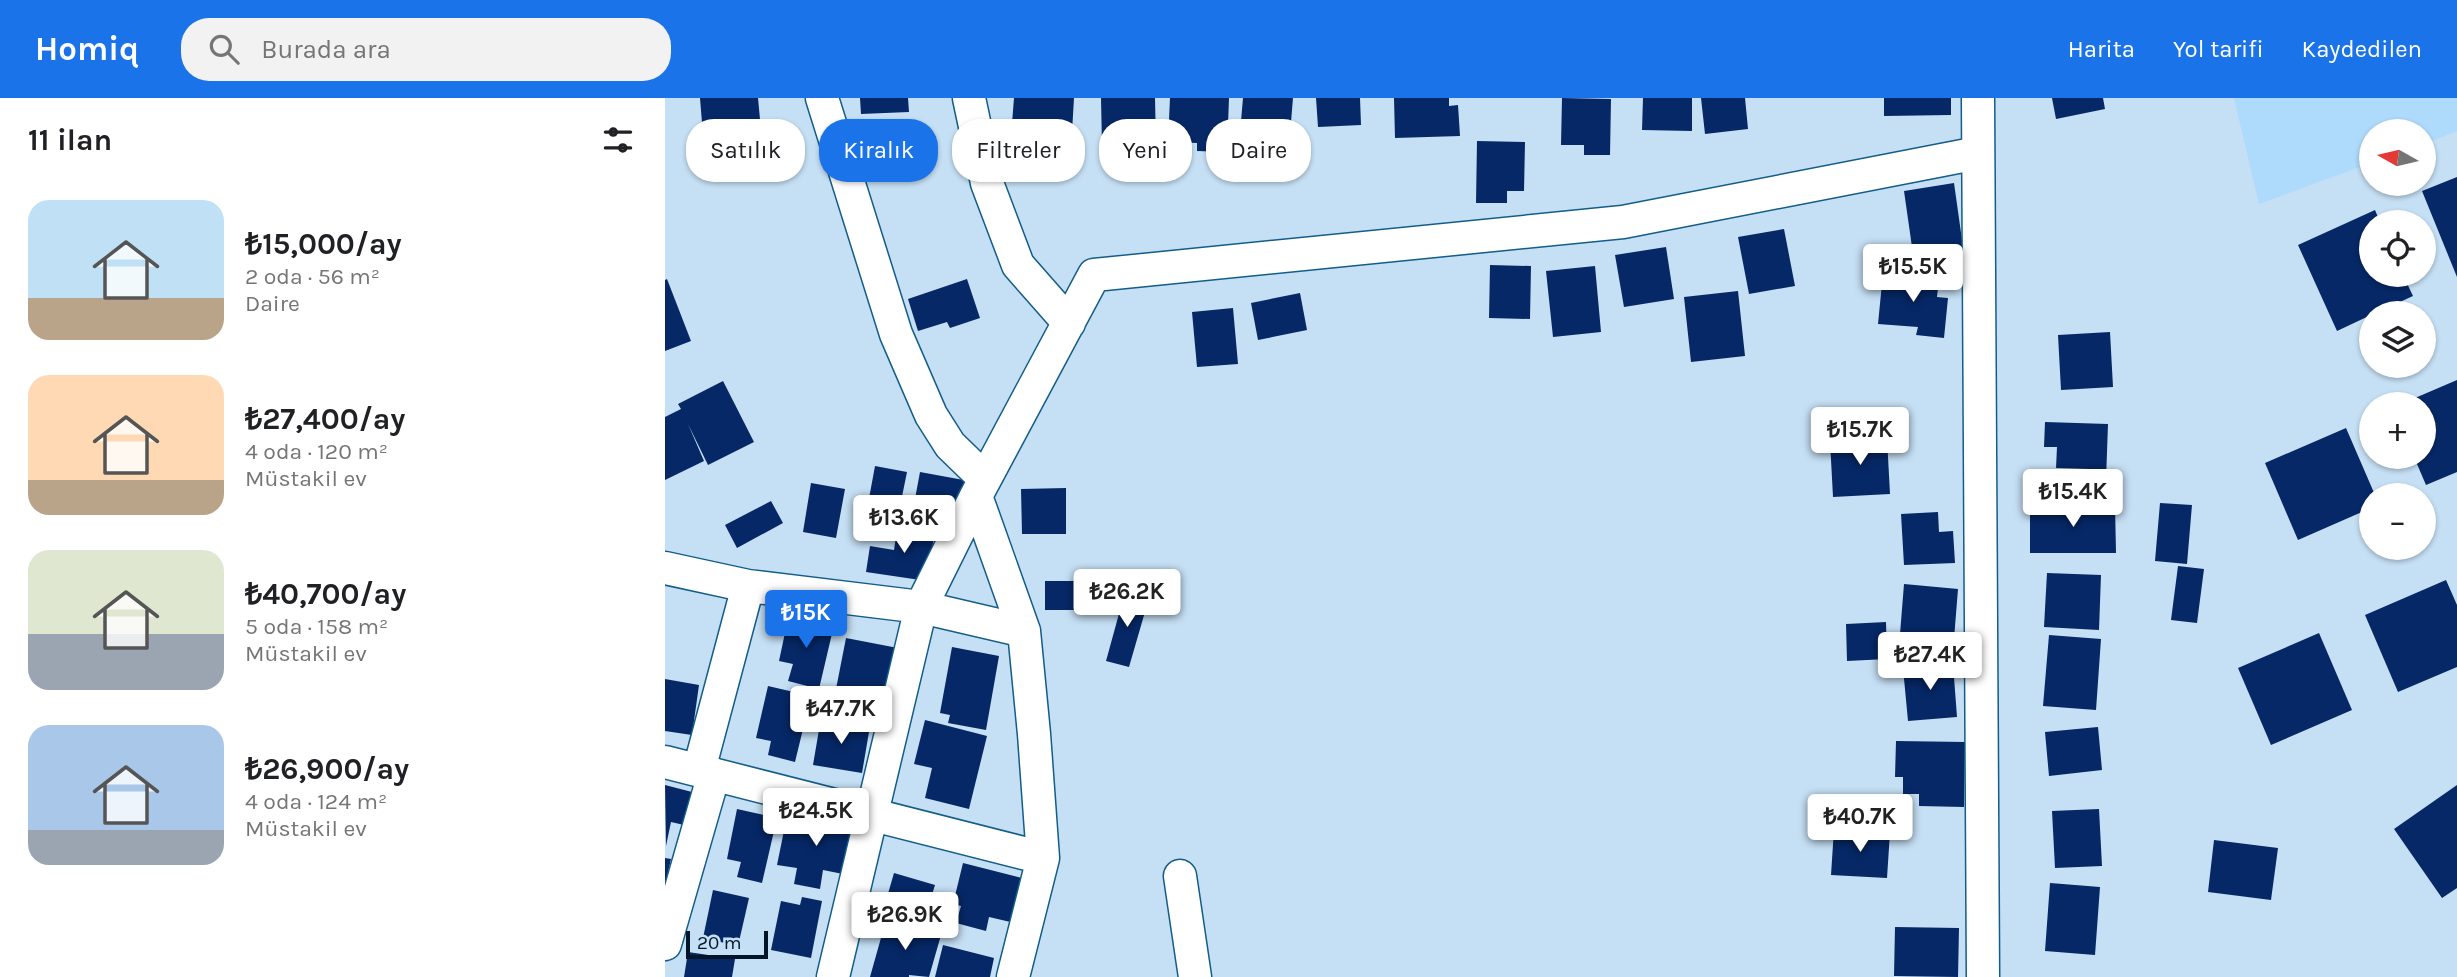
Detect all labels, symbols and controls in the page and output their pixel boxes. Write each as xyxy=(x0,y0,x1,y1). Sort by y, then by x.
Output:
search box xyxy=(181,18,671,81)
text: Homiq xyxy=(35,30,139,68)
icon: search xyxy=(205,30,243,68)
text: Burada ara xyxy=(261,34,391,65)
text: Harita xyxy=(2068,35,2135,63)
text: Yol tarifi xyxy=(2173,35,2264,63)
text: Kaydedilen xyxy=(2302,35,2422,63)
chip: Satılık xyxy=(686,119,805,182)
chip: Kiralık xyxy=(819,119,938,182)
chip: Filtreler xyxy=(952,119,1085,182)
chip: Yeni xyxy=(1099,119,1192,182)
chip: Daire xyxy=(1206,119,1311,182)
north arrow xyxy=(2359,119,2436,196)
map controls xyxy=(2359,119,2436,560)
icon: filters xyxy=(599,121,637,159)
text: 11 ilan xyxy=(28,122,112,158)
button: locate xyxy=(2359,210,2436,287)
text: ₺15,000/ay xyxy=(245,226,402,262)
icon: home xyxy=(84,228,168,312)
pin: ₺15.5K xyxy=(1856,244,1970,304)
text: ₺15.5K xyxy=(1879,253,1947,280)
text: 2 oda · 56 m² xyxy=(245,263,380,290)
text: Daire xyxy=(245,290,300,317)
button: layers xyxy=(2359,301,2436,378)
button: + xyxy=(2359,392,2436,469)
text: ₺27,400/ay xyxy=(245,401,405,437)
icon: home xyxy=(84,403,168,487)
pin: ₺15.7K xyxy=(1803,408,1917,467)
text: ₺15.7K xyxy=(1827,416,1893,443)
text: 4 oda · 120 m² xyxy=(245,438,388,465)
text: Müstakil ev xyxy=(245,465,367,492)
pin: ₺15.4K xyxy=(2016,470,2130,529)
text: ₺15.4K xyxy=(2039,478,2107,505)
button: − xyxy=(2359,483,2436,560)
pin: ₺13.6K xyxy=(847,496,961,555)
text: ₺13.6K xyxy=(869,504,939,531)
pin: ₺26.2K xyxy=(1070,570,1184,629)
text: ₺40,700/ay xyxy=(245,576,406,612)
icon: home xyxy=(84,578,168,662)
text: ₺26.2K xyxy=(1090,578,1164,605)
pin: ₺15K xyxy=(765,590,847,650)
text: ₺15K xyxy=(781,599,831,626)
text: 5 oda · 158 m² xyxy=(245,613,388,640)
pin: ₺27.4K xyxy=(1873,632,1987,692)
text: Müstakil ev xyxy=(245,640,367,667)
text: ₺27.4K xyxy=(1894,641,1966,668)
pin: ₺47.7K xyxy=(784,686,898,746)
text: ₺47.7K xyxy=(806,695,876,722)
text: ₺26,900/ay xyxy=(245,751,409,787)
icon: home xyxy=(84,753,168,837)
text: 4 oda · 124 m² xyxy=(245,788,387,815)
pin: ₺24.5K xyxy=(759,788,873,848)
pin: ₺40.7K xyxy=(1803,794,1917,854)
text: ₺24.5K xyxy=(779,797,853,824)
text: ₺40.7K xyxy=(1824,803,1896,830)
text: Müstakil ev xyxy=(245,815,367,842)
pin: ₺26.9K xyxy=(848,892,962,952)
text: ₺26.9K xyxy=(867,901,943,928)
scale bar xyxy=(686,928,768,960)
text: 20 m xyxy=(697,932,742,954)

